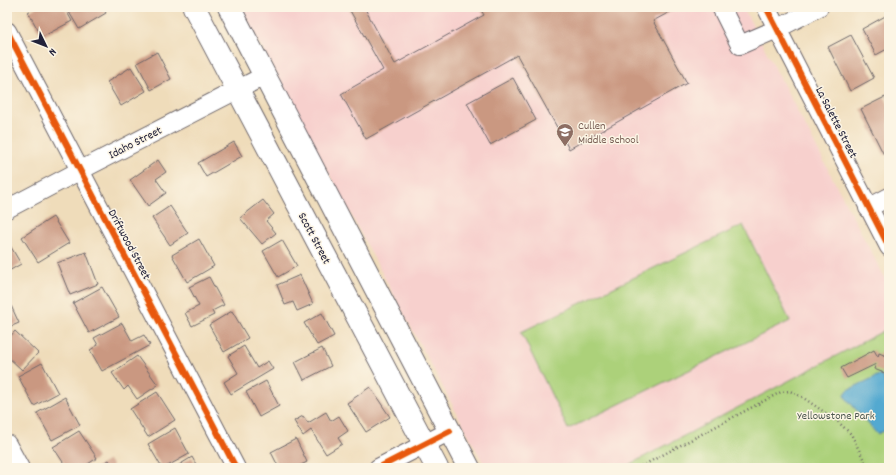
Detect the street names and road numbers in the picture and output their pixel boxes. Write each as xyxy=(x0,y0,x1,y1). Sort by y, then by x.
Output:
street label: La Salette Street xyxy=(810,84,861,162)
street label: Idaho Street xyxy=(106,122,166,164)
street label: Driftwood Street xyxy=(103,207,155,283)
street label: Scott Street xyxy=(293,210,335,268)

